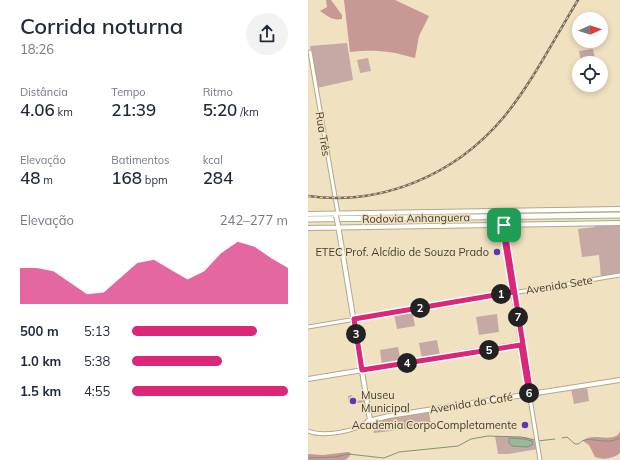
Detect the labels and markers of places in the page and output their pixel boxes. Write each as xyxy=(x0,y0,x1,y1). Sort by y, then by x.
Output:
pin xyxy=(487,208,521,242)
place label: ETEC Prof. Alcídio de Souza Prado xyxy=(315,245,489,259)
marker: ETEC Prof. Alcídio de Souza Prado xyxy=(492,247,502,257)
pin: 1 xyxy=(491,284,511,304)
pin: 2 xyxy=(410,298,430,318)
pin: 7 xyxy=(508,307,528,327)
pin: 3 xyxy=(346,324,366,344)
pin: 5 xyxy=(479,340,499,360)
pin: 4 xyxy=(397,353,417,373)
pin: 6 xyxy=(519,383,539,403)
place label: Museu Municipal xyxy=(361,388,410,415)
marker: Museu Municipal xyxy=(348,396,358,406)
place label: Academia CorpoCompletamente xyxy=(352,418,517,432)
marker: Academia CorpoCompletamente xyxy=(520,420,530,430)

